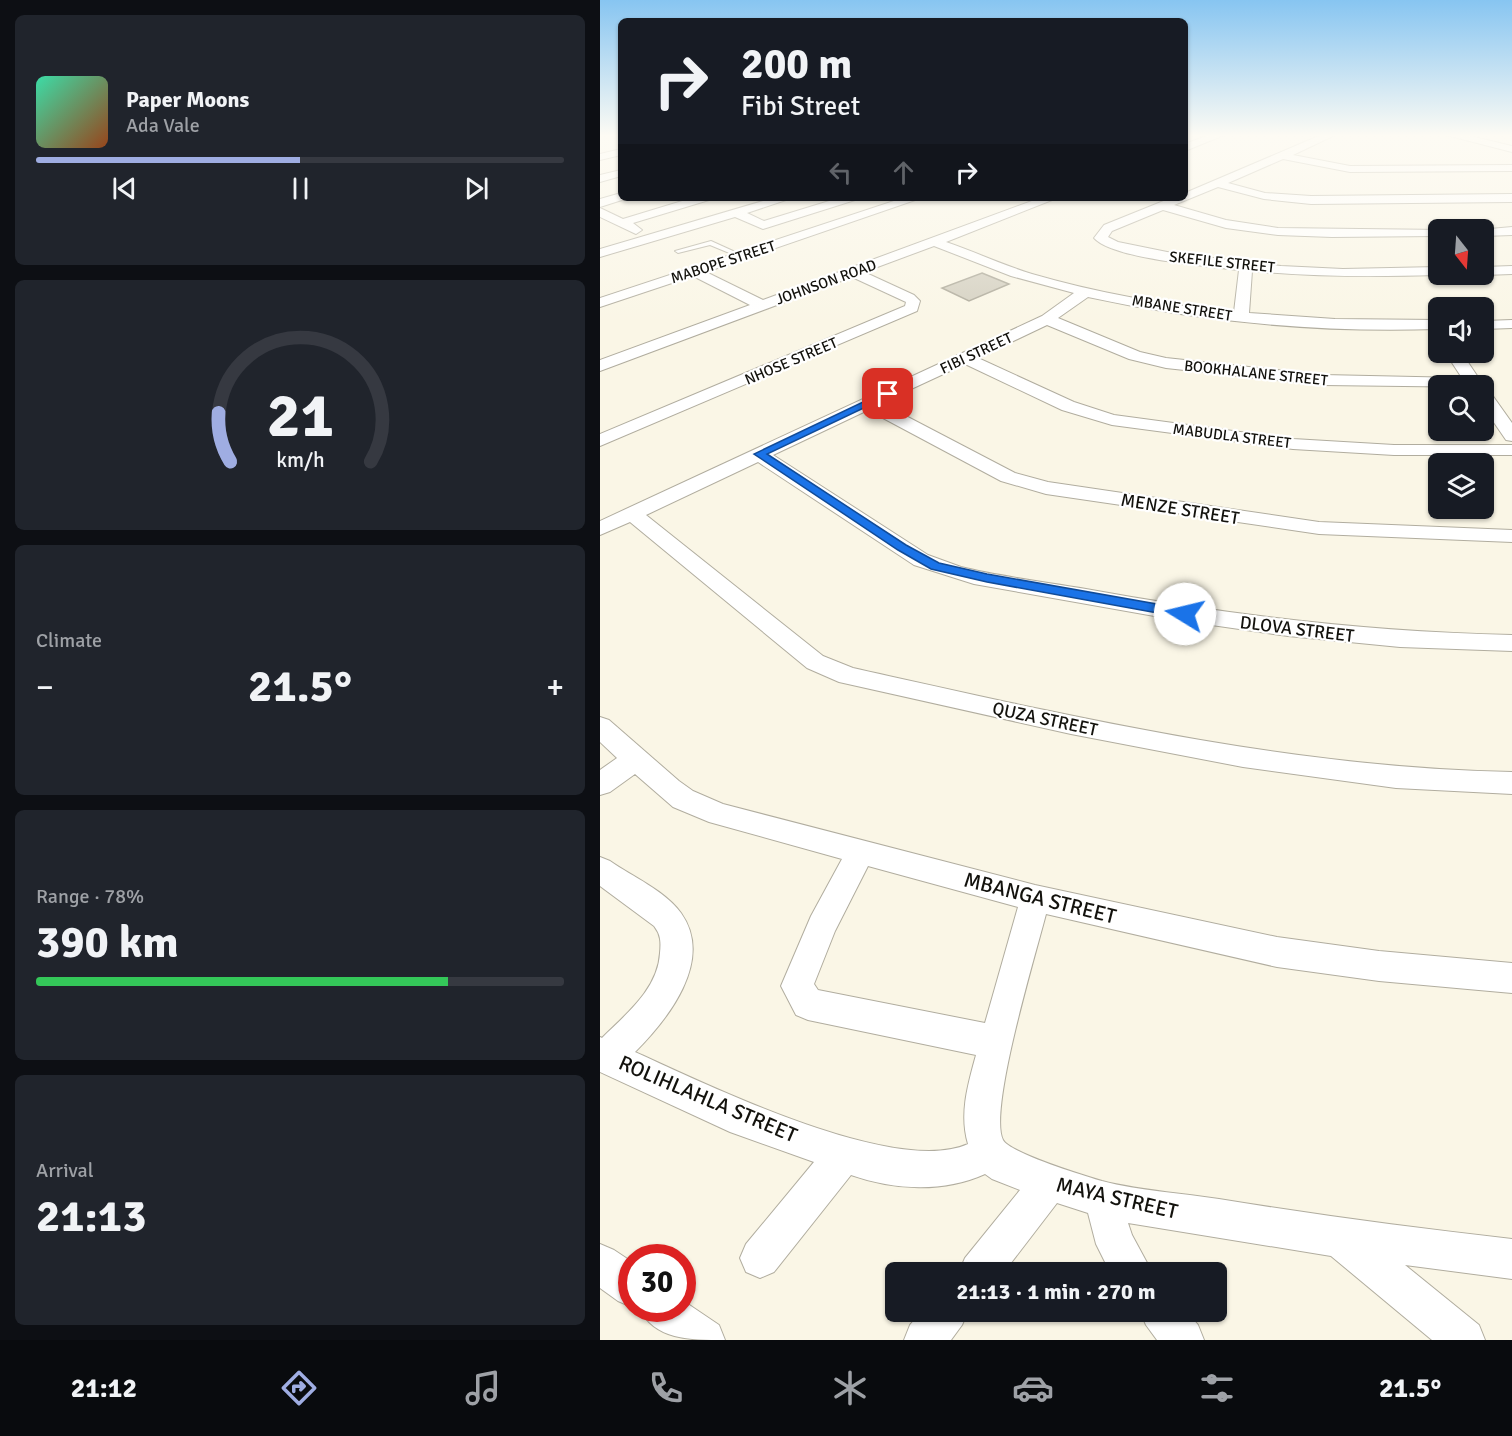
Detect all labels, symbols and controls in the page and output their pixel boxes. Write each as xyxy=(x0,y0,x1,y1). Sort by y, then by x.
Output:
text: 200 m xyxy=(741,39,852,90)
icon: right xyxy=(642,42,720,120)
text: Paper Moons xyxy=(126,86,249,113)
text: Fibi Street xyxy=(741,90,860,123)
text: Ada Vale xyxy=(126,113,200,138)
icon: left xyxy=(824,156,857,189)
icon: ahead xyxy=(887,156,920,189)
icon: right xyxy=(950,156,983,189)
icon: previous xyxy=(108,172,141,205)
icon: pause xyxy=(284,172,317,205)
icon: next xyxy=(460,172,493,205)
north arrow xyxy=(1428,219,1494,285)
map controls xyxy=(1428,219,1494,519)
street label: MABOPE STREET xyxy=(668,236,778,287)
street label: SKEFILE STREET xyxy=(1168,248,1276,277)
street label: JOHNSON ROAD xyxy=(773,255,879,309)
street label: MBANE STREET xyxy=(1131,291,1234,325)
button: sound xyxy=(1428,297,1494,363)
street label: FIBI STREET xyxy=(937,328,1016,378)
street label: NHOSE STREET xyxy=(742,333,841,389)
street label: BOOKHALANE STREET xyxy=(1183,356,1329,390)
pin xyxy=(862,368,913,419)
button: search xyxy=(1428,375,1494,441)
text: 21 xyxy=(266,377,334,454)
icon: arrive xyxy=(871,377,904,410)
street label: MABUDLA STREET xyxy=(1172,420,1293,452)
text: km/h xyxy=(276,447,324,473)
button: layers xyxy=(1428,453,1494,519)
street label: MENZE STREET xyxy=(1119,489,1241,529)
position arrow xyxy=(1153,582,1217,646)
street label: DLOVA STREET xyxy=(1239,611,1356,647)
text: Climate xyxy=(36,628,102,653)
text: 21.5° xyxy=(248,659,352,714)
text: − xyxy=(36,667,54,708)
text: + xyxy=(546,667,564,708)
street label: QUZA STREET xyxy=(990,697,1100,741)
street label: MBANGA STREET xyxy=(961,867,1119,930)
text: Range · 78% xyxy=(36,884,144,909)
text: 390 km xyxy=(36,915,179,970)
street label: ROLIHLAHLA STREET xyxy=(615,1050,802,1149)
text: Arrival xyxy=(36,1158,94,1183)
street label: MAYA STREET xyxy=(1054,1171,1181,1225)
text: 21:13 xyxy=(36,1189,146,1244)
speed limit sign: 30 xyxy=(618,1244,696,1322)
text: 21:13 · 1 min · 270 m xyxy=(956,1278,1156,1305)
icon: directions xyxy=(278,1367,320,1409)
icon: music xyxy=(462,1367,504,1409)
icon: phone xyxy=(645,1367,687,1409)
icon: climate xyxy=(829,1367,871,1409)
icon: car xyxy=(1012,1367,1054,1409)
icon: filters xyxy=(1196,1367,1238,1409)
text: 21:12 xyxy=(71,1372,137,1405)
text: 21.5° xyxy=(1379,1372,1441,1405)

